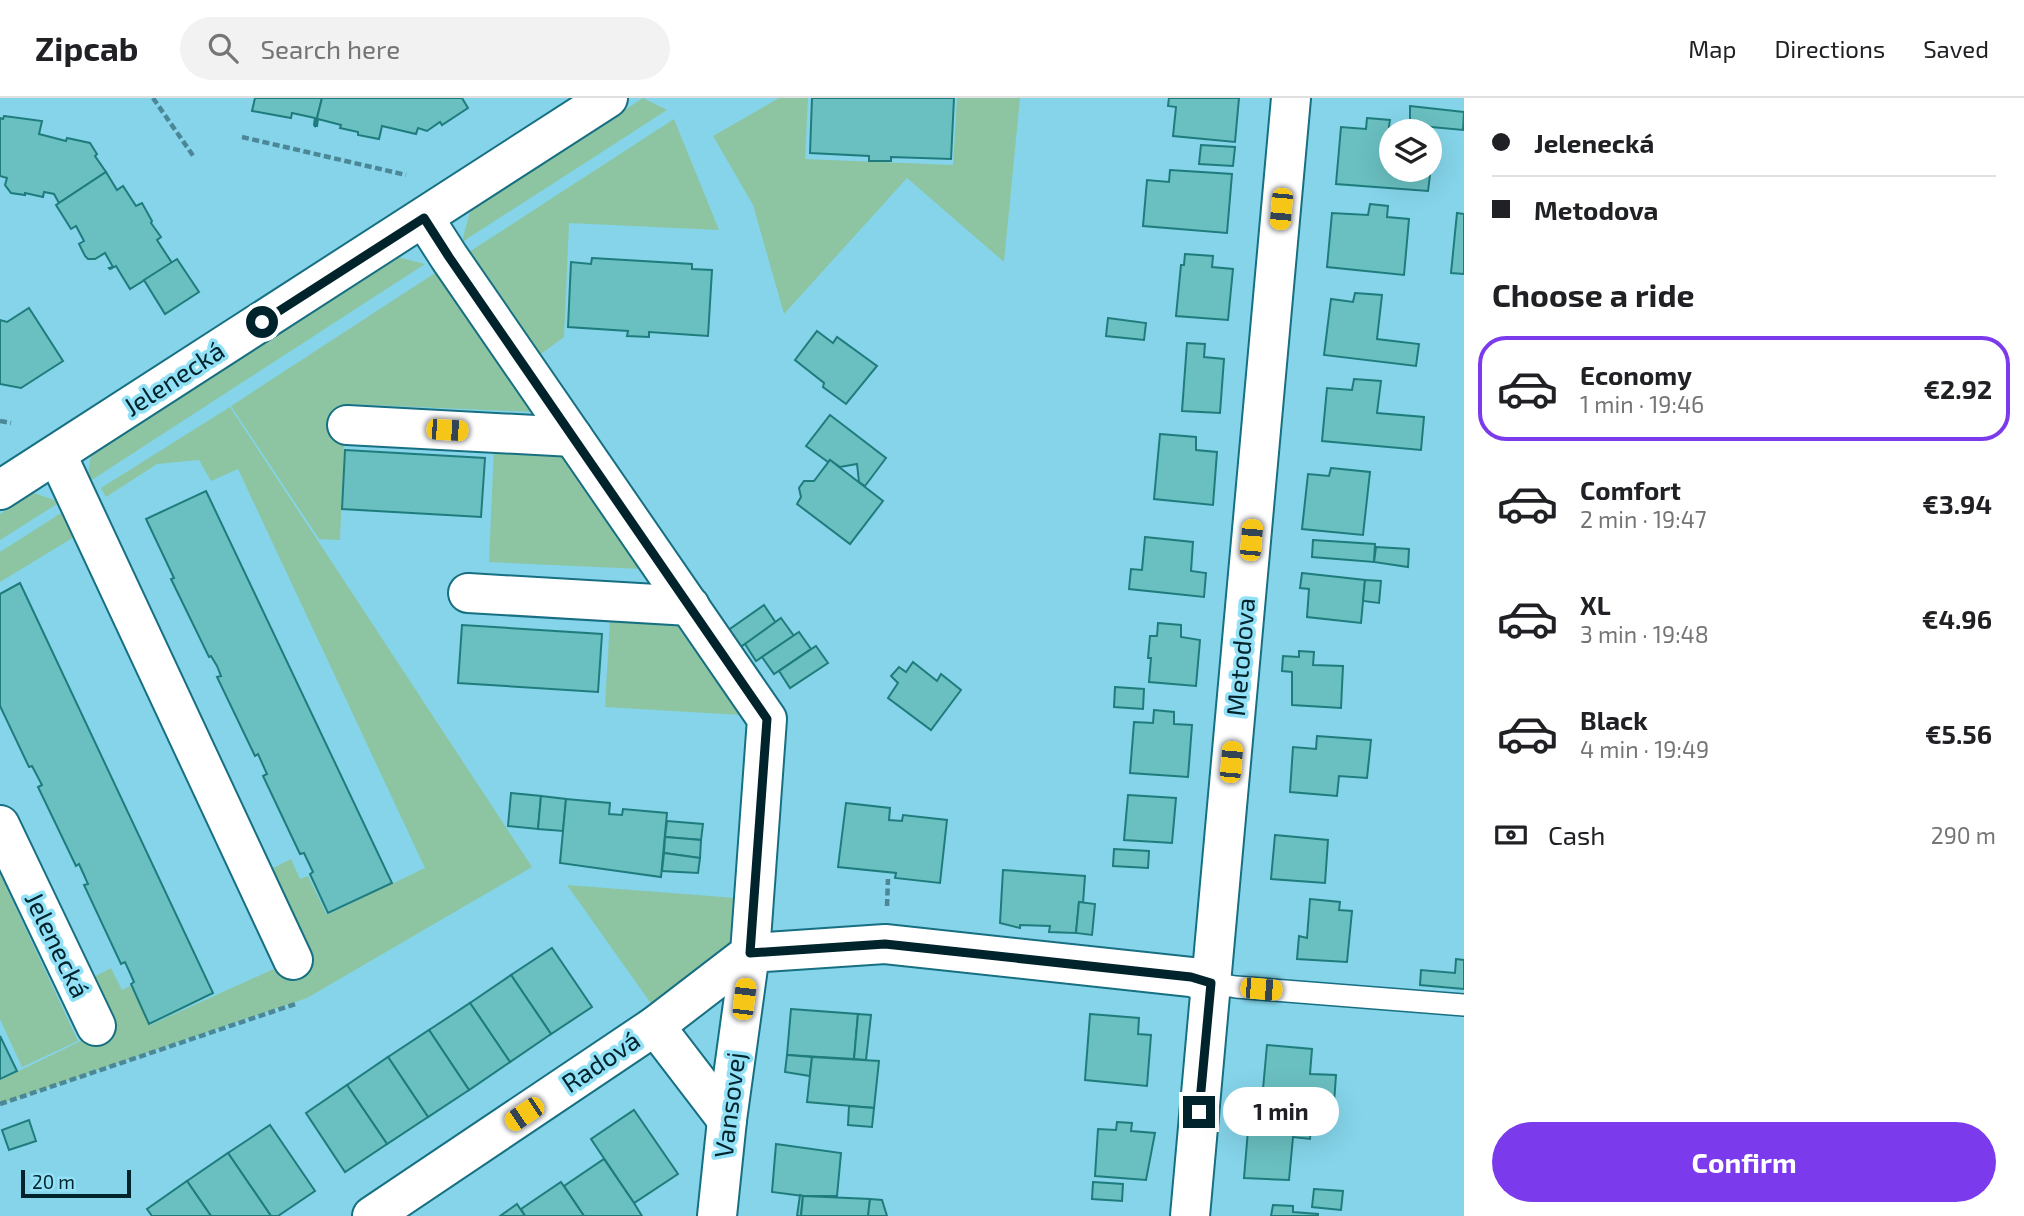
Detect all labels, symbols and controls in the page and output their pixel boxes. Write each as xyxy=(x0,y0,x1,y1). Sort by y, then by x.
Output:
search box xyxy=(180,17,670,80)
text: Zipcab xyxy=(35,28,138,68)
icon: search xyxy=(204,29,242,67)
text: Search here xyxy=(260,33,400,64)
text: Map xyxy=(1688,34,1736,63)
text: Directions xyxy=(1774,34,1885,63)
text: Saved xyxy=(1923,34,1989,63)
map controls xyxy=(1379,119,1442,182)
button: layers xyxy=(1379,119,1442,182)
text: Jelenecká xyxy=(1534,127,1654,158)
car xyxy=(1269,187,1294,231)
text: Metodova xyxy=(1534,194,1658,225)
text: Choose a ride xyxy=(1492,275,1695,313)
route start xyxy=(246,306,278,338)
street label: Jelenecká xyxy=(117,334,229,422)
icon: car xyxy=(1496,357,1559,420)
text: Economy xyxy=(1580,359,1692,390)
text: €2.92 xyxy=(1923,373,1992,404)
text: 1 min · 19:46 xyxy=(1580,390,1704,418)
car xyxy=(426,418,469,442)
icon: car xyxy=(1496,472,1559,535)
text: Comfort xyxy=(1580,474,1681,505)
text: €3.94 xyxy=(1922,488,1992,519)
text: 2 min · 19:47 xyxy=(1580,505,1707,533)
car xyxy=(1239,518,1264,562)
icon: car xyxy=(1496,587,1559,650)
text: XL xyxy=(1580,589,1611,620)
street label: Metodova xyxy=(1219,596,1260,717)
text: €4.96 xyxy=(1922,603,1992,634)
text: 3 min · 19:48 xyxy=(1580,620,1709,648)
icon: car xyxy=(1496,702,1559,765)
text: Black xyxy=(1580,704,1648,735)
text: €5.56 xyxy=(1925,718,1992,749)
text: 4 min · 19:49 xyxy=(1580,735,1709,763)
car xyxy=(1219,740,1244,784)
icon: cash xyxy=(1492,816,1530,854)
text: Cash xyxy=(1548,819,1605,850)
text: 290 m xyxy=(1931,821,1996,849)
street label: Jelenecká xyxy=(19,886,97,1002)
car xyxy=(732,977,757,1021)
car xyxy=(1240,977,1283,1001)
street label: Radová xyxy=(555,1023,645,1098)
street label: Vansovej xyxy=(707,1050,750,1160)
callout: 1 min xyxy=(1224,1088,1339,1136)
car xyxy=(501,1094,548,1134)
route end xyxy=(1183,1096,1215,1128)
text: 1 min xyxy=(1253,1097,1309,1125)
button: Confirm xyxy=(1492,1122,1996,1202)
scale bar xyxy=(21,1167,131,1199)
text: 20 m xyxy=(32,1170,75,1193)

